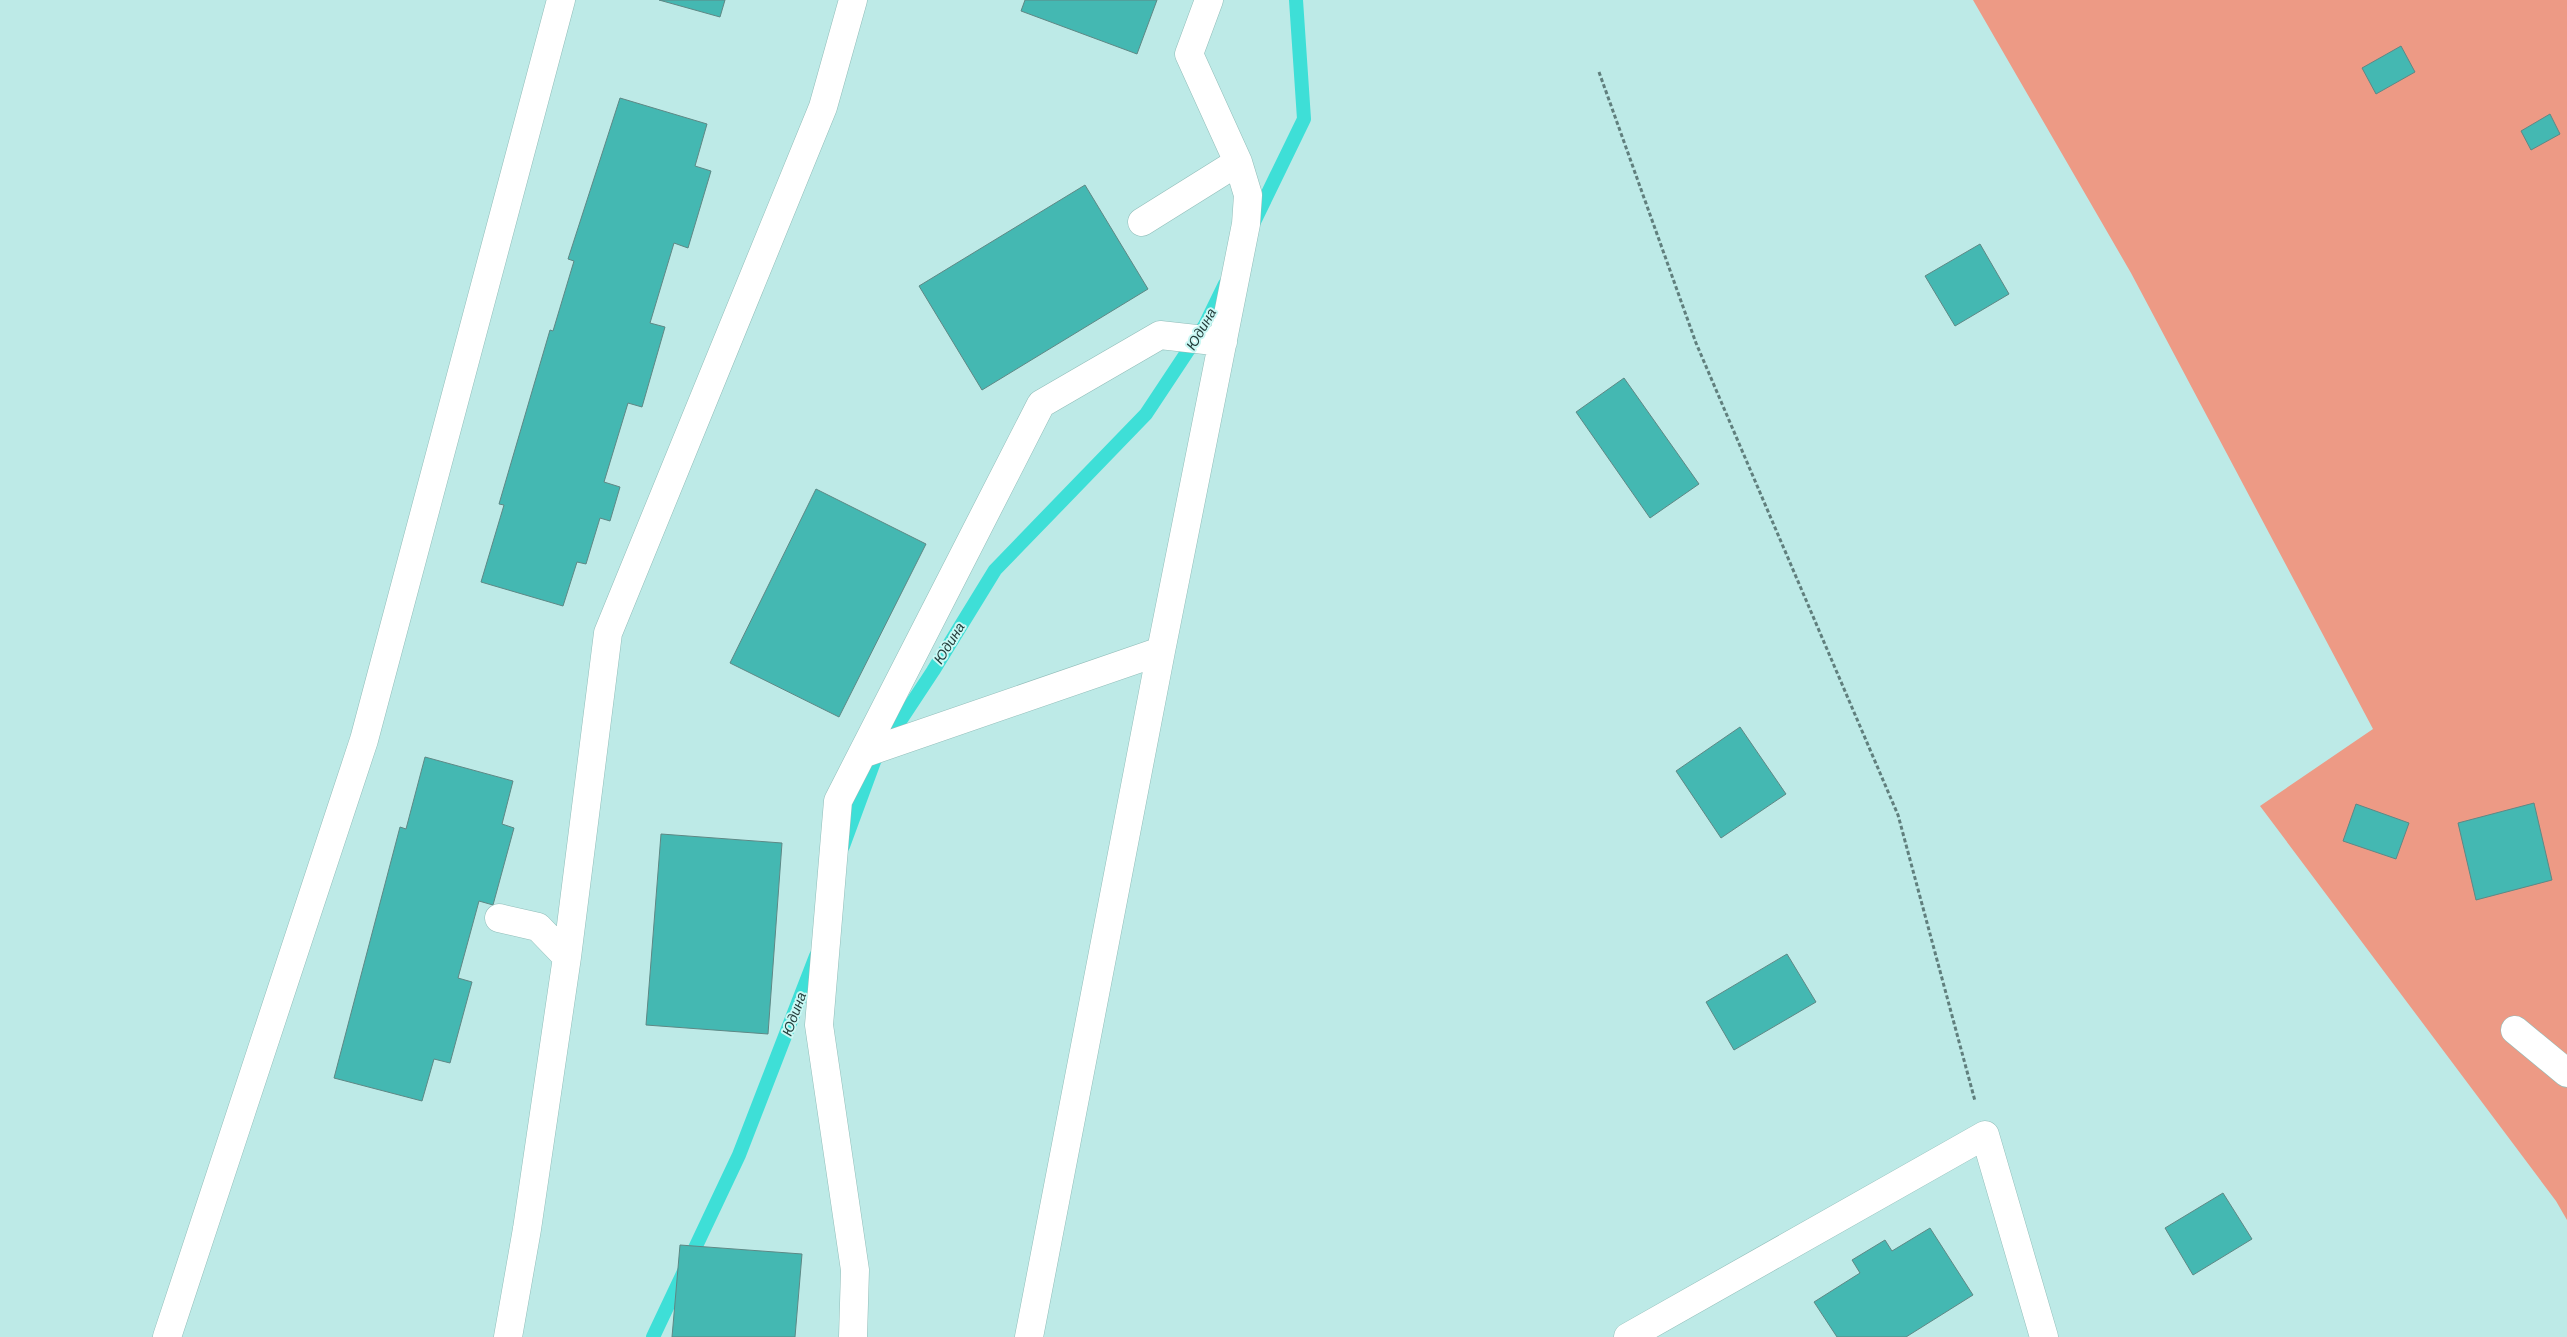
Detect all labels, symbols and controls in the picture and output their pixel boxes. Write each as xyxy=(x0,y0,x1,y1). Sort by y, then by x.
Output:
water label: Юдина xyxy=(1182,305,1220,353)
water label: Юдина xyxy=(929,619,969,667)
water label: Юдина xyxy=(778,989,810,1038)

